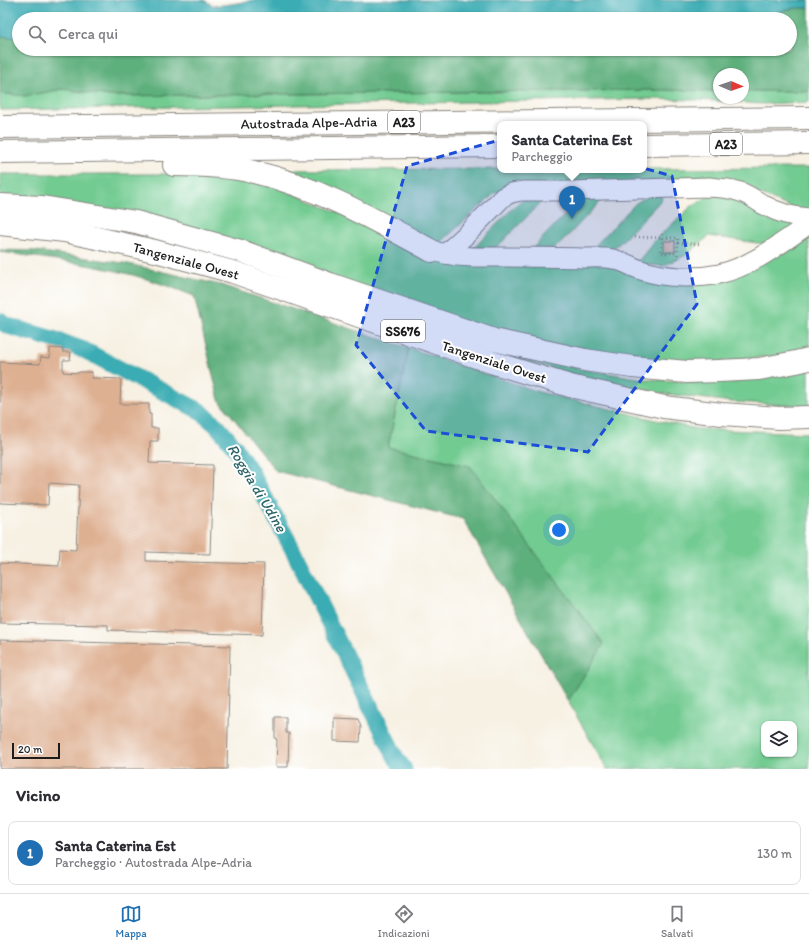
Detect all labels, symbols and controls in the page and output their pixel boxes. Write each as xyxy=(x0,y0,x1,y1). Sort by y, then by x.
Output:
search box xyxy=(12,12,797,56)
icon: search xyxy=(26,23,48,45)
text: Cerca qui xyxy=(58,25,118,43)
north arrow xyxy=(713,68,749,104)
road number: A23 xyxy=(388,111,420,133)
street label: Autostrada Alpe-Adria xyxy=(241,113,378,133)
popup xyxy=(497,121,647,173)
text: Santa Caterina Est xyxy=(512,131,632,149)
road number: A23 xyxy=(710,133,742,155)
text: Parcheggio xyxy=(512,149,573,164)
pin: 1 xyxy=(559,186,585,219)
street label: Tangenziale Ovest xyxy=(131,239,241,283)
road number: SS676 xyxy=(381,320,425,342)
street label: Tangenziale Ovest xyxy=(439,337,549,387)
water label: Roggia di Udine xyxy=(224,441,291,536)
your location xyxy=(549,520,569,540)
map controls xyxy=(761,721,797,757)
button: layers xyxy=(761,721,797,757)
scale bar xyxy=(12,741,60,760)
text: 20 m xyxy=(18,743,42,756)
text: Vicino xyxy=(16,785,60,805)
text: Santa Caterina Est xyxy=(55,837,176,855)
text: 1 xyxy=(27,846,33,861)
text: 130 m xyxy=(757,846,792,861)
text: Parcheggio · Autostrada Alpe-Adria xyxy=(55,855,252,870)
tab: Mappa xyxy=(116,903,147,940)
tab: Indicazioni xyxy=(378,903,430,940)
tab: Salvati xyxy=(661,903,693,940)

